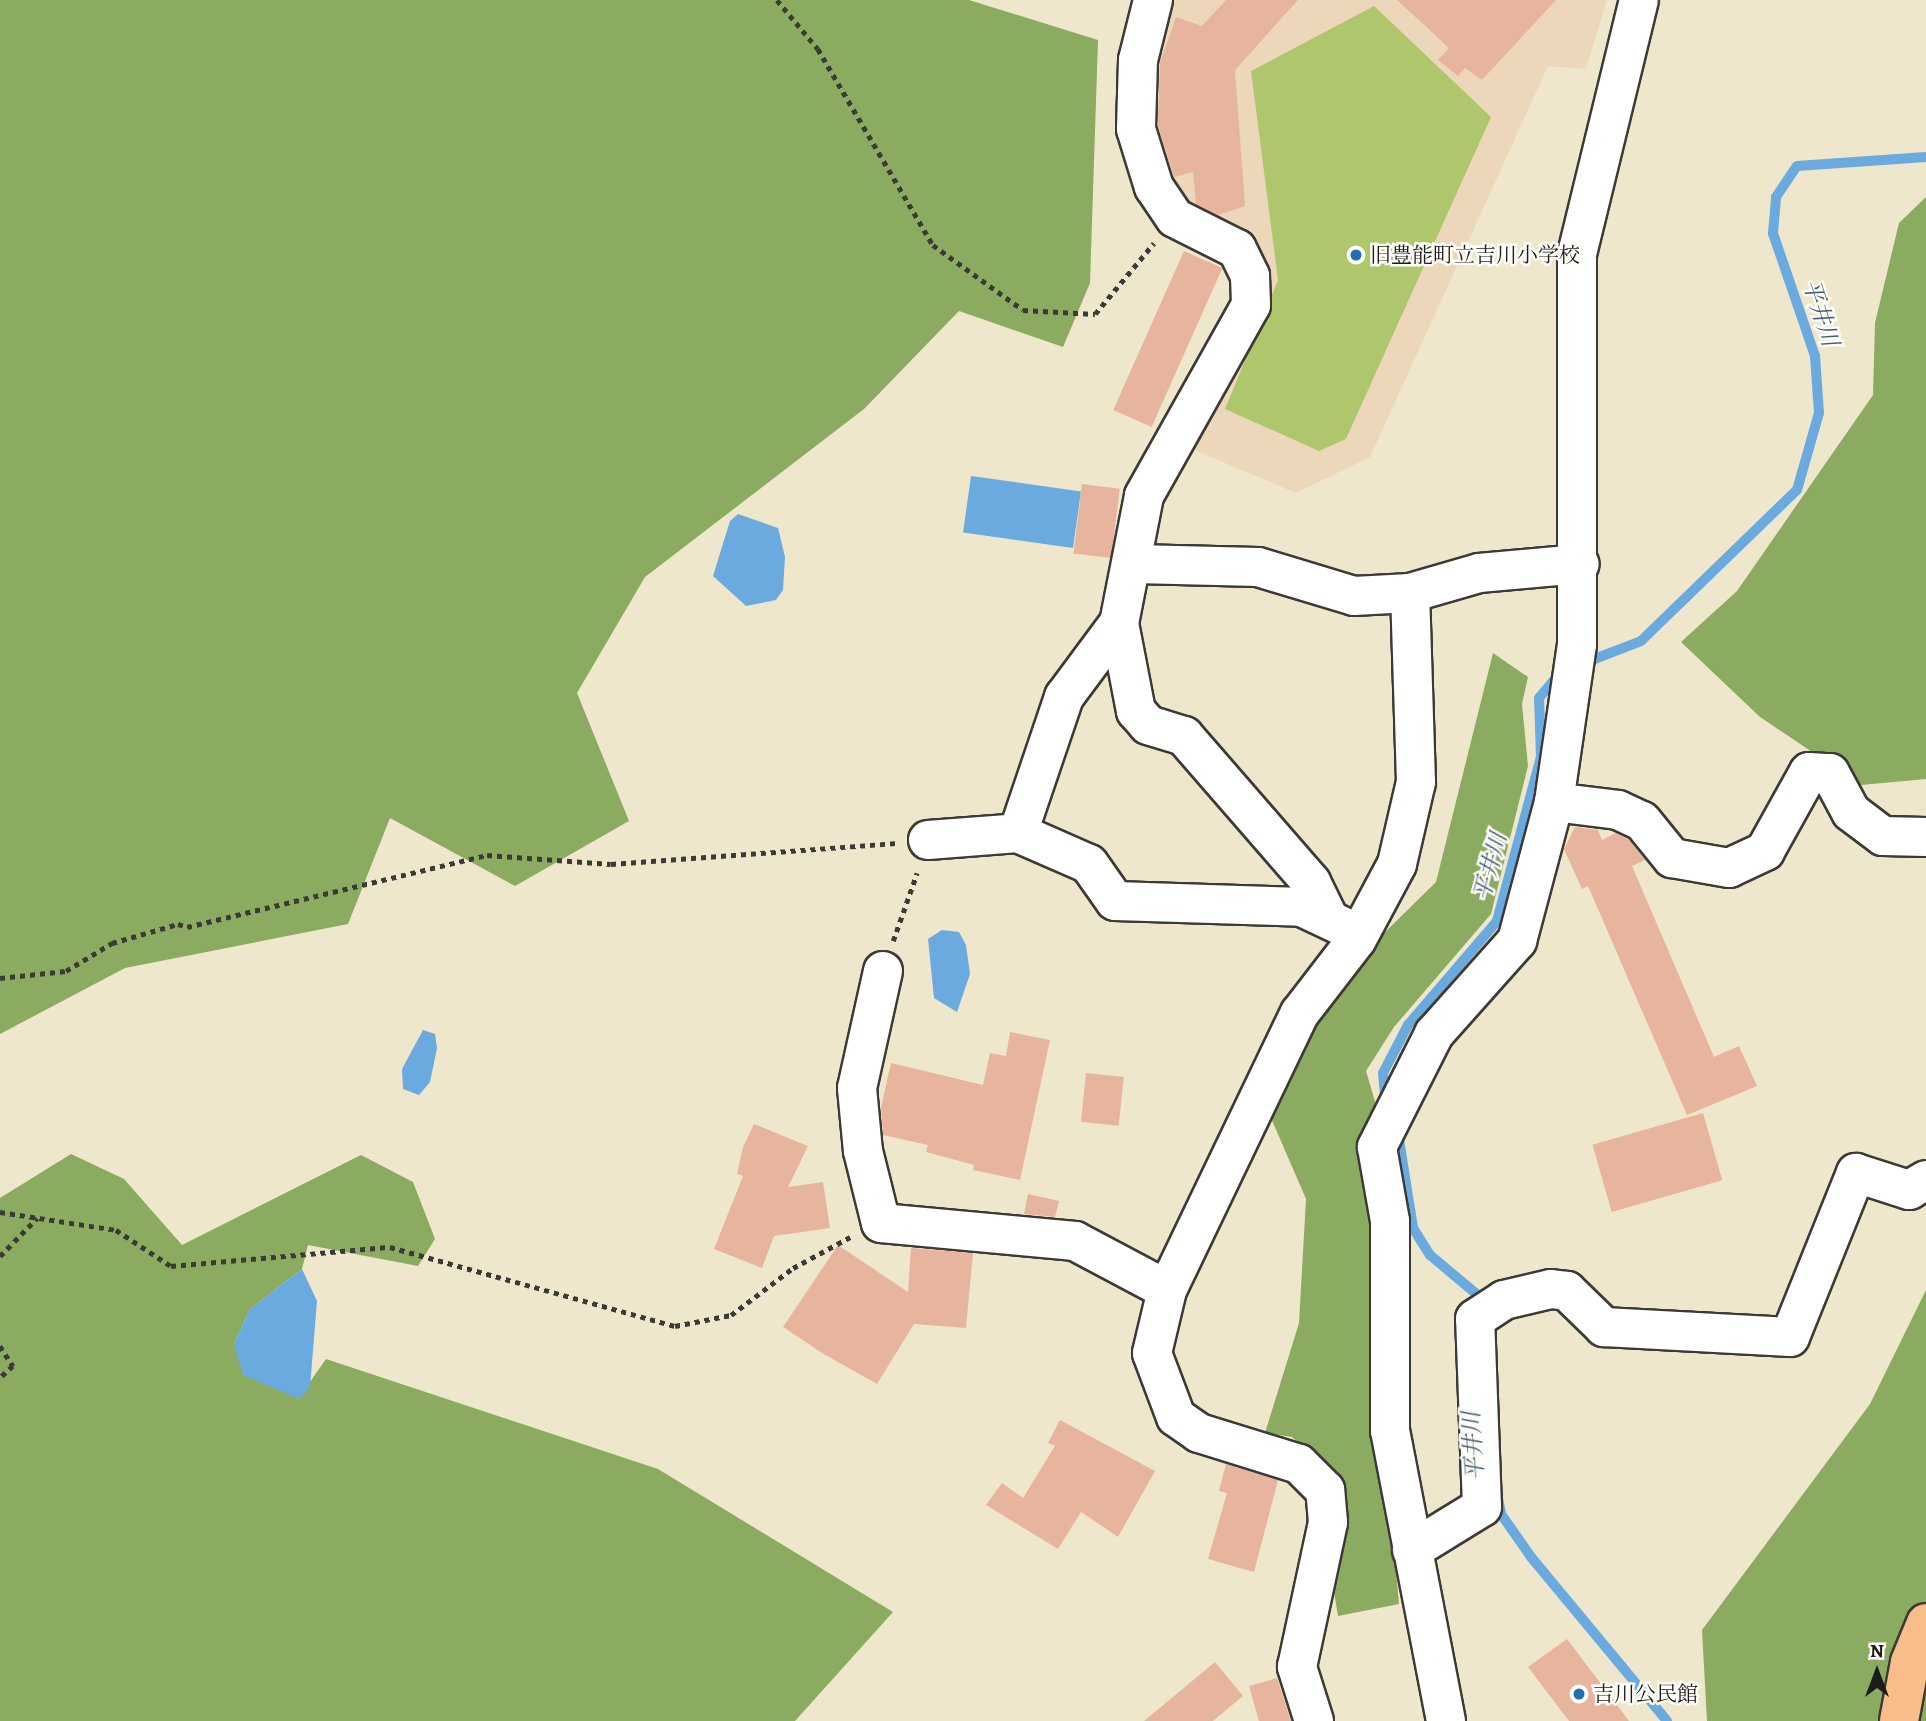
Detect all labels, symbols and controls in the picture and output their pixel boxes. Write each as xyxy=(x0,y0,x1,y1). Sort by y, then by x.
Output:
place label: 旧豊能町立吉川小学校 xyxy=(1370,242,1580,268)
marker: 旧豊能町立吉川小学校 xyxy=(1348,247,1364,263)
water label: 平井川 xyxy=(1796,276,1844,350)
water label: 平井川 xyxy=(1469,830,1513,904)
water label: 平井川 xyxy=(1458,1411,1490,1481)
north arrow xyxy=(1842,1637,1912,1707)
text: N xyxy=(1870,1638,1884,1664)
place label: 吉川公民館 xyxy=(1593,1681,1698,1707)
marker: 吉川公民館 xyxy=(1571,1686,1587,1702)

